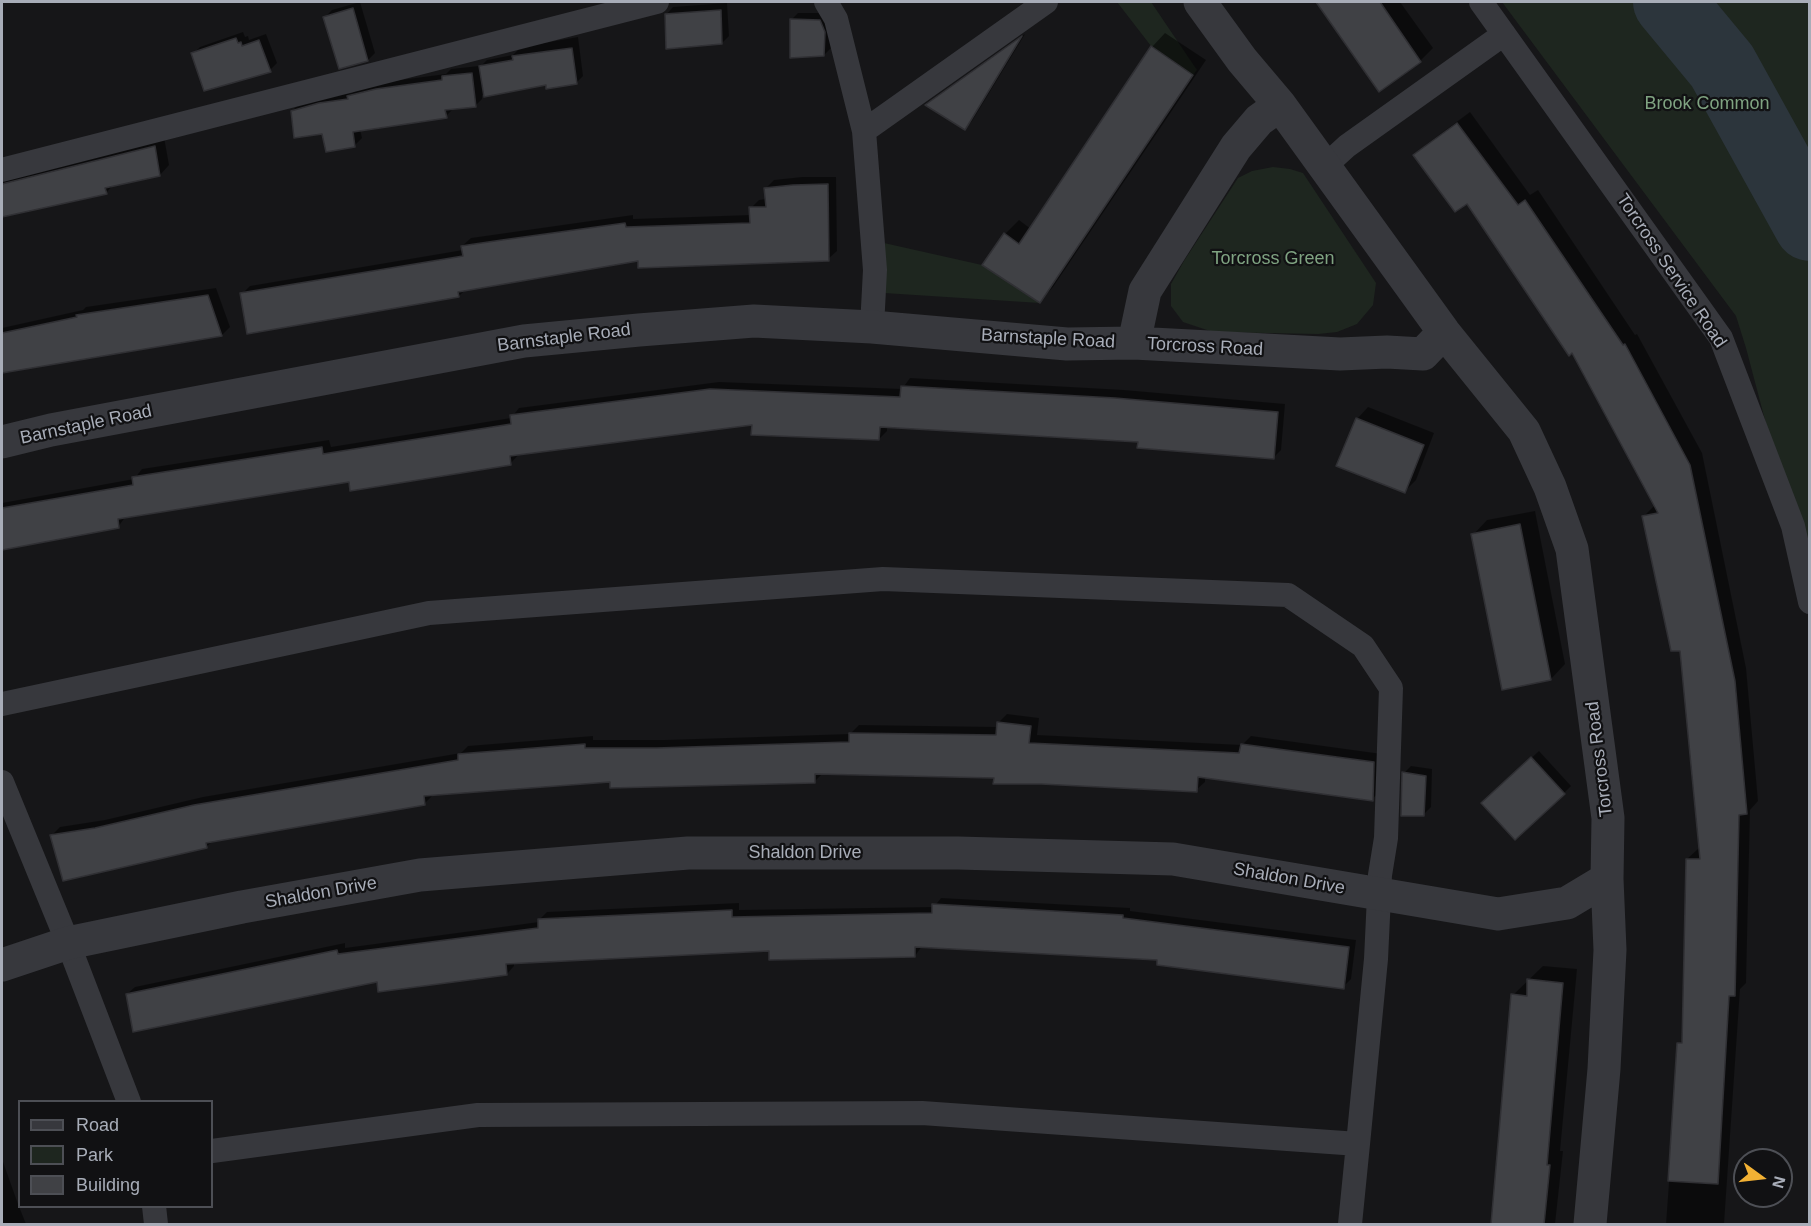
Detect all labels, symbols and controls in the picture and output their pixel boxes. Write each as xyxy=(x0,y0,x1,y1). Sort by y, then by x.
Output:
park label: Brook Common xyxy=(1644,93,1770,115)
street label: Torcross Service Road xyxy=(1611,190,1731,352)
park label: Torcross Green xyxy=(1211,248,1335,270)
street label: Barnstaple Road xyxy=(496,319,632,357)
street label: Barnstaple Road xyxy=(980,325,1116,353)
street label: Torcross Road xyxy=(1146,333,1264,361)
street label: Barnstaple Road xyxy=(18,400,154,450)
street label: Torcross Road xyxy=(1582,700,1618,818)
street label: Shaldon Drive xyxy=(748,842,862,864)
street label: Shaldon Drive xyxy=(1231,859,1347,899)
street label: Shaldon Drive xyxy=(263,873,379,913)
legend xyxy=(18,1100,213,1208)
text: Road xyxy=(76,1115,119,1135)
text: Park xyxy=(76,1145,113,1165)
north arrow xyxy=(1733,1148,1793,1208)
text: N xyxy=(1769,1174,1789,1190)
text: Building xyxy=(76,1175,140,1195)

